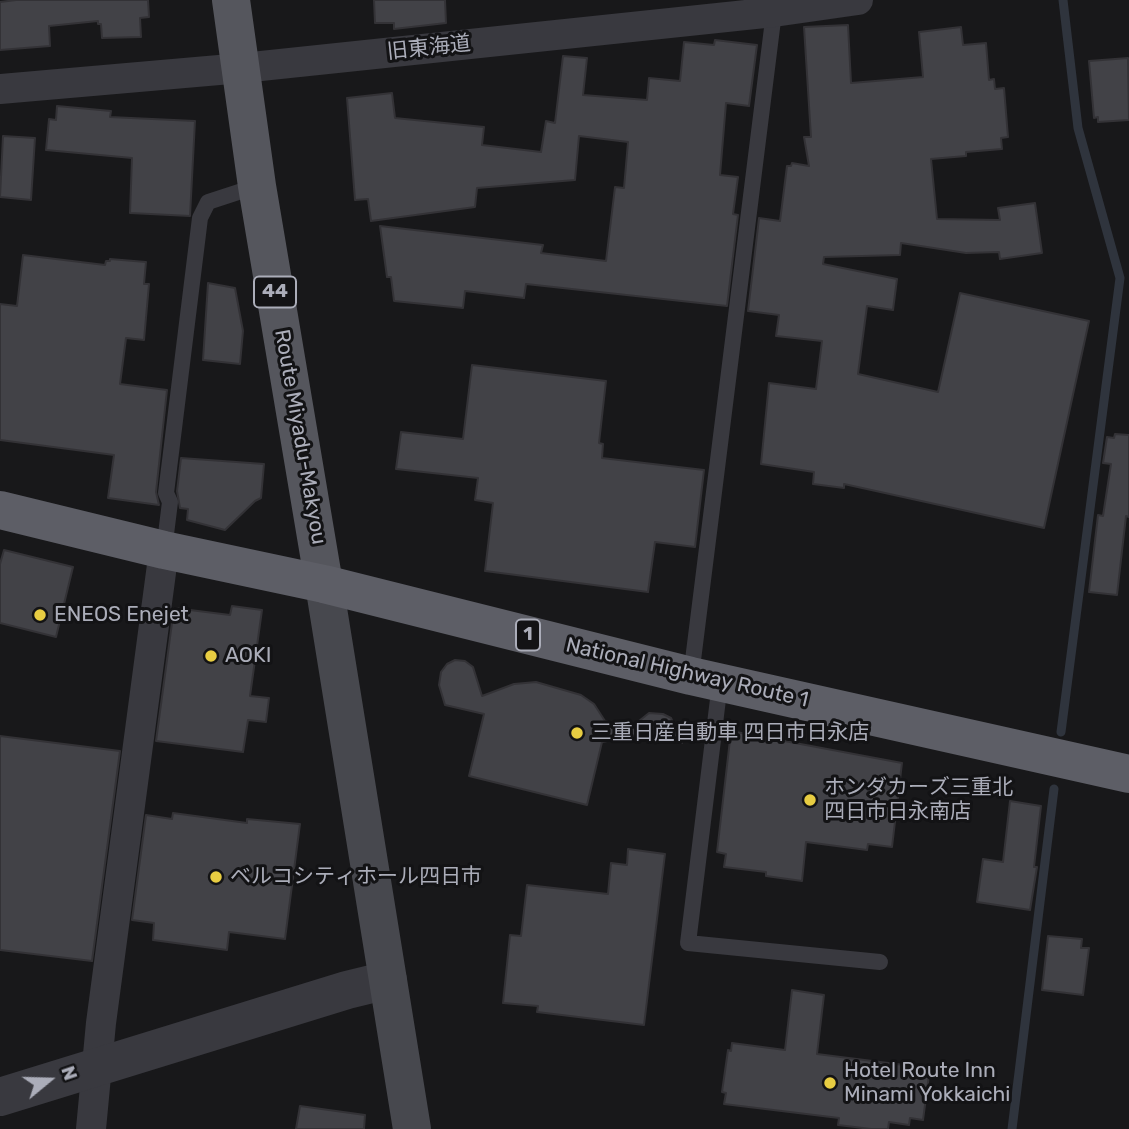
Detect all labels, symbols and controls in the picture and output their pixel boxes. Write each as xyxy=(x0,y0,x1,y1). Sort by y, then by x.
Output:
street label: 旧東海道 xyxy=(386,31,472,65)
road number: 44 xyxy=(254,276,296,308)
street label: Route Miyadu-Makyou xyxy=(269,327,331,547)
place label: ENEOS Enejet xyxy=(54,602,189,628)
marker: ENEOS Enejet xyxy=(32,607,48,623)
road number: 1 xyxy=(516,620,540,650)
street label: National Highway Route 1 xyxy=(563,633,811,713)
place label: AOKI xyxy=(225,643,271,669)
marker: AOKI xyxy=(203,648,219,664)
place label: 三重日産自動車 四日市日永店 xyxy=(591,720,869,746)
marker: 三重日産自動車 四日市日永店 xyxy=(569,725,585,741)
place label: ホンダカーズ三重北 四日市日永南店 xyxy=(824,775,1013,825)
marker: ホンダカーズ三重北 四日市日永南店 xyxy=(802,792,818,808)
place label: ベルコシティホール四日市 xyxy=(230,864,482,890)
marker: ベルコシティホール四日市 xyxy=(208,869,224,885)
north arrow xyxy=(14,1045,84,1115)
place label: Hotel Route Inn Minami Yokkaichi xyxy=(844,1058,1010,1108)
text: N xyxy=(56,1063,82,1083)
marker: Hotel Route Inn Minami Yokkaichi xyxy=(822,1075,838,1091)

